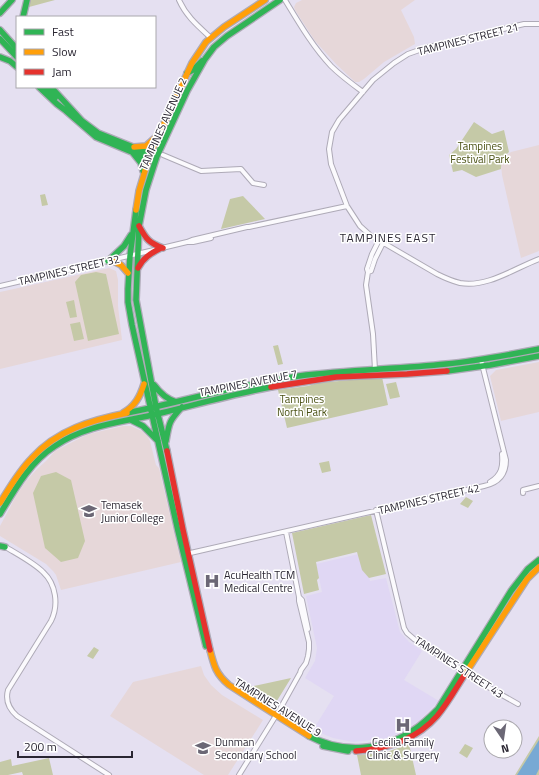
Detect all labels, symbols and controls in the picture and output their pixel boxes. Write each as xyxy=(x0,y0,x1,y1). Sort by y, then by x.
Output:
legend xyxy=(16,16,156,88)
street label: TAMPINES STREET 21 xyxy=(416,19,520,59)
text: Fast xyxy=(52,22,75,41)
text: Slow xyxy=(52,42,77,61)
text: Jam xyxy=(52,62,72,81)
street label: TAMPINES AVENUE 2 xyxy=(135,75,191,173)
park label: Tampines Festival Park xyxy=(450,138,510,167)
district label: TAMPINES EAST xyxy=(340,228,436,247)
street label: TAMPINES STREET 32 xyxy=(17,251,121,289)
street label: TAMPINES AVENUE 7 xyxy=(197,366,299,400)
park label: Tampines North Park xyxy=(277,391,328,420)
street label: TAMPINES STREET 42 xyxy=(377,480,481,518)
place label: Temasek Junior College xyxy=(101,497,164,526)
school or university icon: Temasek Junior College xyxy=(80,502,98,520)
place label: AcuHealth TCM Medical Centre xyxy=(224,567,295,596)
hospital icon: AcuHealth TCM Medical Centre xyxy=(203,572,221,590)
street label: TAMPINES STREET 43 xyxy=(411,632,507,702)
street label: TAMPINES AVENUE 9 xyxy=(231,674,325,740)
hospital icon: Cecilia Family Clinic & Surgery xyxy=(394,716,412,734)
north arrow xyxy=(483,719,523,759)
scale bar xyxy=(18,733,132,759)
place label: Dunman Secondary School xyxy=(215,734,297,763)
place label: Cecilia Family Clinic & Surgery xyxy=(367,734,440,763)
text: 200 m xyxy=(24,737,57,756)
school or university icon: Dunman Secondary School xyxy=(194,739,212,757)
text: N xyxy=(500,740,511,757)

